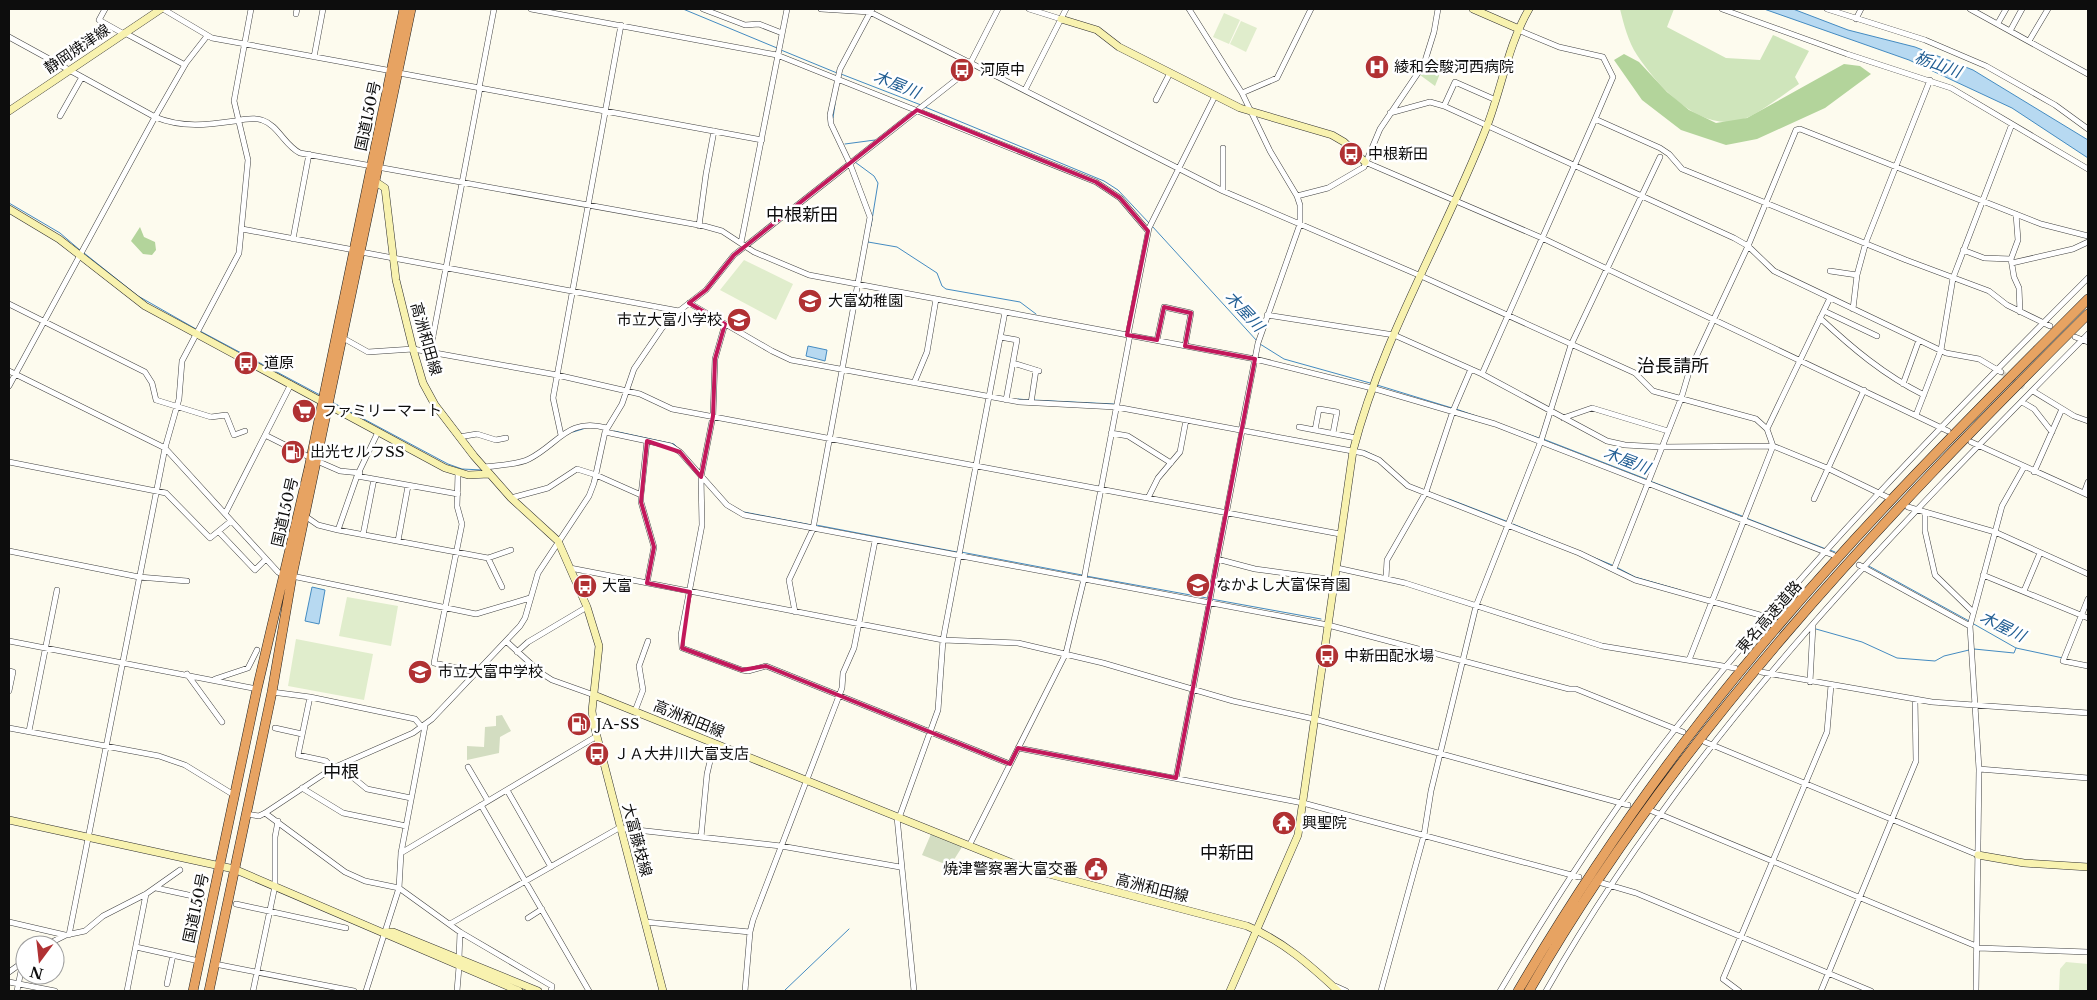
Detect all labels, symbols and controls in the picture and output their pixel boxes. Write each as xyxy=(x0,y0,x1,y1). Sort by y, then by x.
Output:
street label: 静岡焼津線 xyxy=(40,20,113,77)
water label: 栃山川 xyxy=(1912,46,1966,82)
hospital icon: 綾和会駿河西病院 xyxy=(1364,54,1390,80)
bus stop icon: 河原中 xyxy=(949,57,975,83)
place label: 綾和会駿河西病院 xyxy=(1394,57,1514,76)
place label: 河原中 xyxy=(980,60,1025,79)
water label: 木屋川 xyxy=(871,66,925,103)
street label: 国道150号 xyxy=(351,79,384,153)
bus stop icon: 中根新田 xyxy=(1338,141,1364,167)
place label: 中根新田 xyxy=(1368,144,1428,163)
district label: 中根新田 xyxy=(766,204,838,226)
water label: 木屋川 xyxy=(1221,287,1270,337)
school or university icon: 大富幼稚園 xyxy=(797,288,823,314)
place label: 大富幼稚園 xyxy=(828,291,903,310)
street label: 高洲和田線 xyxy=(407,300,446,378)
school or university icon: 市立大富小学校 xyxy=(726,307,752,333)
place label: 市立大富小学校 xyxy=(617,310,722,329)
bus stop icon: 道原 xyxy=(233,350,259,376)
place label: 道原 xyxy=(264,353,294,372)
district label: 治長請所 xyxy=(1637,355,1709,377)
supermarket icon: ファミリーマート xyxy=(291,398,317,424)
place label: ファミリーマート xyxy=(322,401,442,420)
fuel station icon: 出光セルフSS xyxy=(280,439,306,465)
place label: 出光セルフSS xyxy=(310,442,404,461)
water label: 木屋川 xyxy=(1601,442,1655,479)
street label: 国道150号 xyxy=(267,475,302,549)
school or university icon: なかよし大富保育園 xyxy=(1185,572,1211,598)
bus stop icon: 大富 xyxy=(572,573,598,599)
place label: なかよし大富保育園 xyxy=(1216,575,1350,594)
place label: 大富 xyxy=(602,576,632,595)
street label: 東名高速道路 xyxy=(1732,576,1805,657)
water label: 木屋川 xyxy=(1977,606,2031,646)
bus stop icon: 中新田配水場 xyxy=(1314,643,1340,669)
place label: 中新田配水場 xyxy=(1344,646,1434,665)
school or university icon: 市立大富中学校 xyxy=(407,659,433,685)
place label: 市立大富中学校 xyxy=(438,662,543,681)
street label: 高洲和田線 xyxy=(651,696,728,741)
fuel station icon: JA-SS xyxy=(566,711,592,737)
place label: JA-SS xyxy=(594,714,639,733)
bus stop icon: ＪＡ大井川大富支店 xyxy=(584,741,610,767)
place label: ＪＡ大井川大富支店 xyxy=(614,744,749,763)
district label: 中根 xyxy=(323,761,359,783)
street label: 大富藤枝線 xyxy=(619,801,656,879)
temple icon: 興聖院 xyxy=(1271,810,1297,836)
place label: 興聖院 xyxy=(1302,813,1347,832)
district label: 中新田 xyxy=(1200,842,1254,864)
public building icon: 焼津警察署大富交番 xyxy=(1083,856,1109,882)
place label: 焼津警察署大富交番 xyxy=(943,859,1078,878)
street label: 高洲和田線 xyxy=(1113,869,1191,906)
street label: 国道150号 xyxy=(179,871,212,945)
north arrow xyxy=(15,935,65,985)
text: N xyxy=(28,962,45,983)

